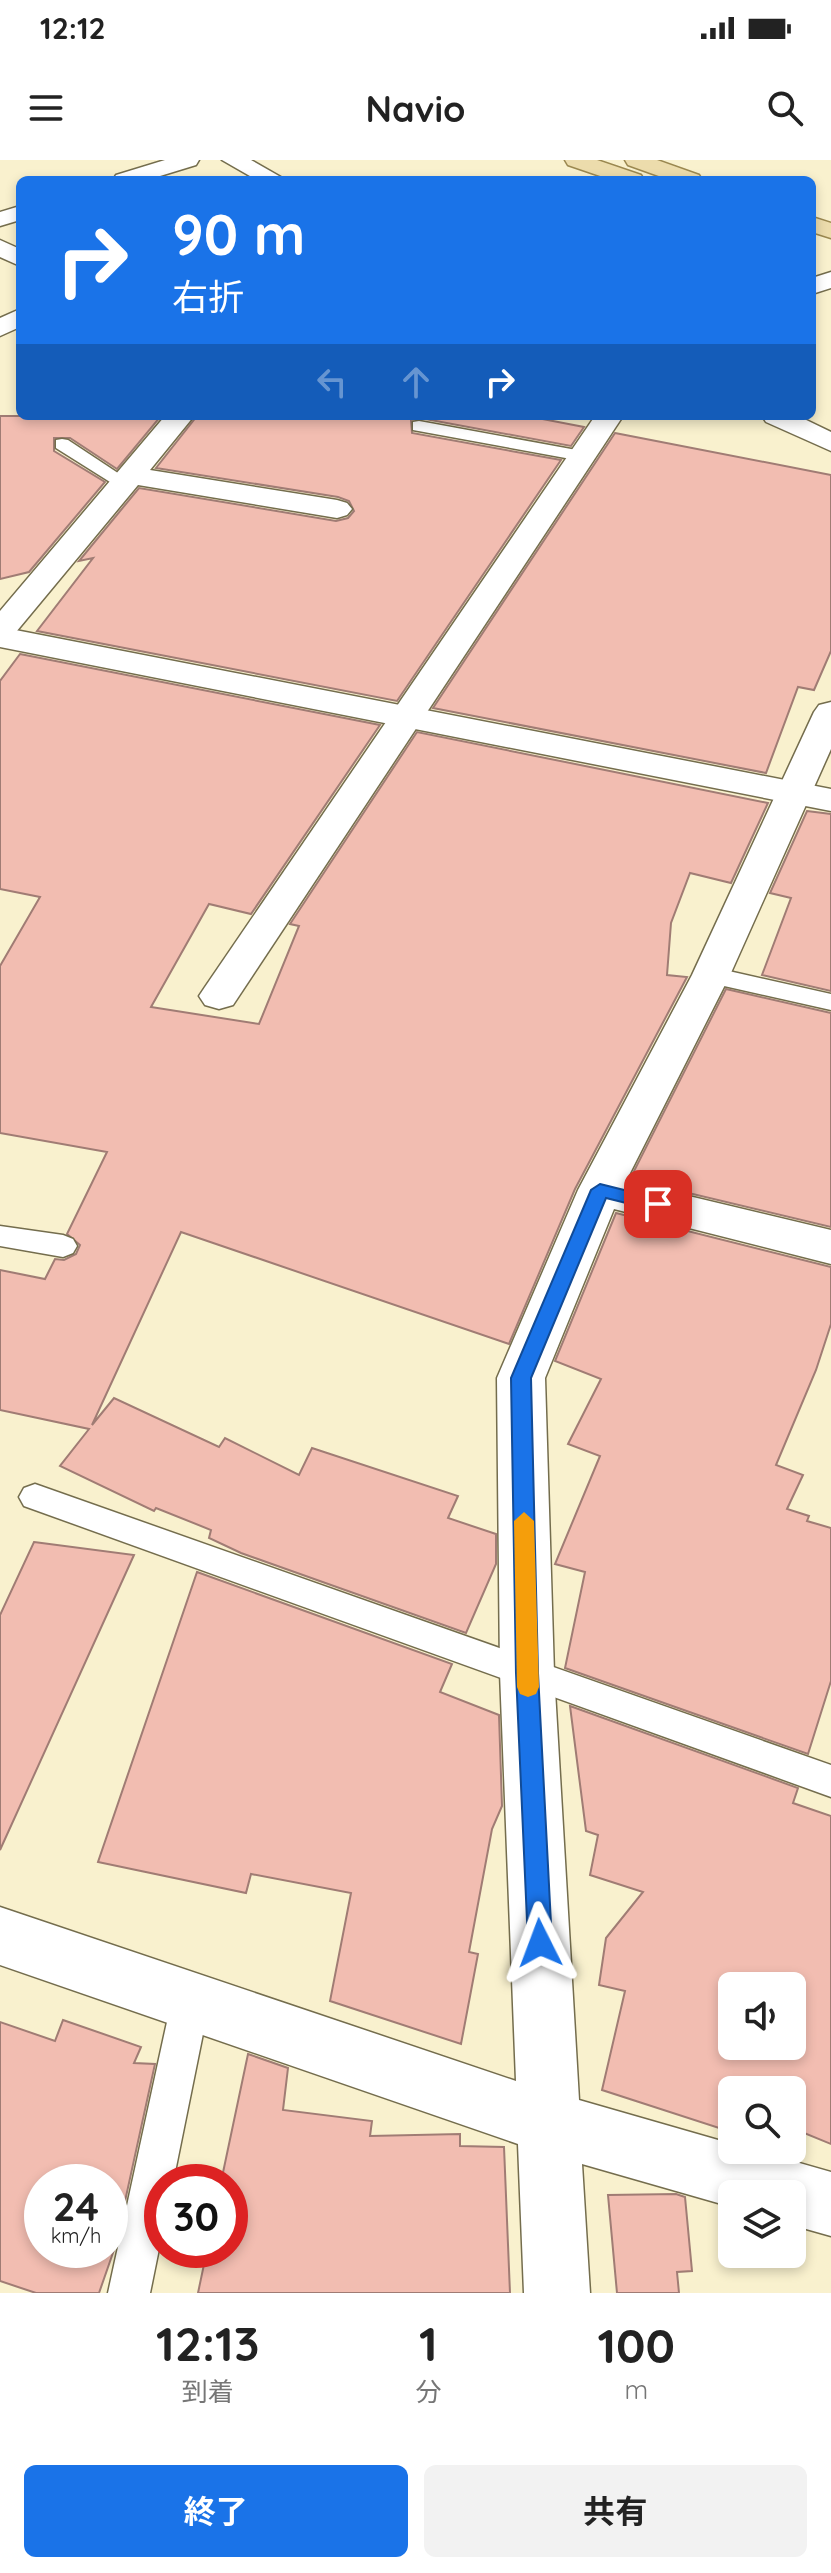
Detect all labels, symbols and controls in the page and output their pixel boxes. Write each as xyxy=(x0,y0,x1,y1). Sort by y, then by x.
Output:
text: 12:12 xyxy=(40,9,106,47)
icon: menu xyxy=(24,86,68,130)
text: Navio xyxy=(366,86,465,131)
icon: search xyxy=(763,86,807,130)
text: 90 m xyxy=(172,199,306,269)
icon: right xyxy=(40,208,144,312)
text: 右折 xyxy=(172,274,244,319)
icon: left xyxy=(310,360,354,404)
icon: ahead xyxy=(394,360,438,404)
icon: right xyxy=(478,360,522,404)
pin xyxy=(624,1170,692,1238)
icon: arrive xyxy=(636,1182,680,1226)
position arrow xyxy=(498,1901,582,1985)
map controls xyxy=(718,1972,806,2268)
button: sound xyxy=(718,1972,806,2060)
button: search xyxy=(718,2076,806,2164)
speed limit sign: 30 xyxy=(144,2164,248,2268)
button: layers xyxy=(718,2180,806,2268)
text: 24 xyxy=(53,2181,99,2231)
text: km/h xyxy=(51,2223,101,2248)
text: 12:13 xyxy=(156,2313,260,2373)
text: 1 xyxy=(419,2313,438,2373)
text: 100 xyxy=(597,2315,675,2375)
text: m xyxy=(624,2373,648,2406)
text: 到着 xyxy=(182,2375,234,2408)
text: 分 xyxy=(415,2375,441,2408)
button: 終了 xyxy=(24,2465,408,2557)
button: 共有 xyxy=(424,2465,807,2557)

